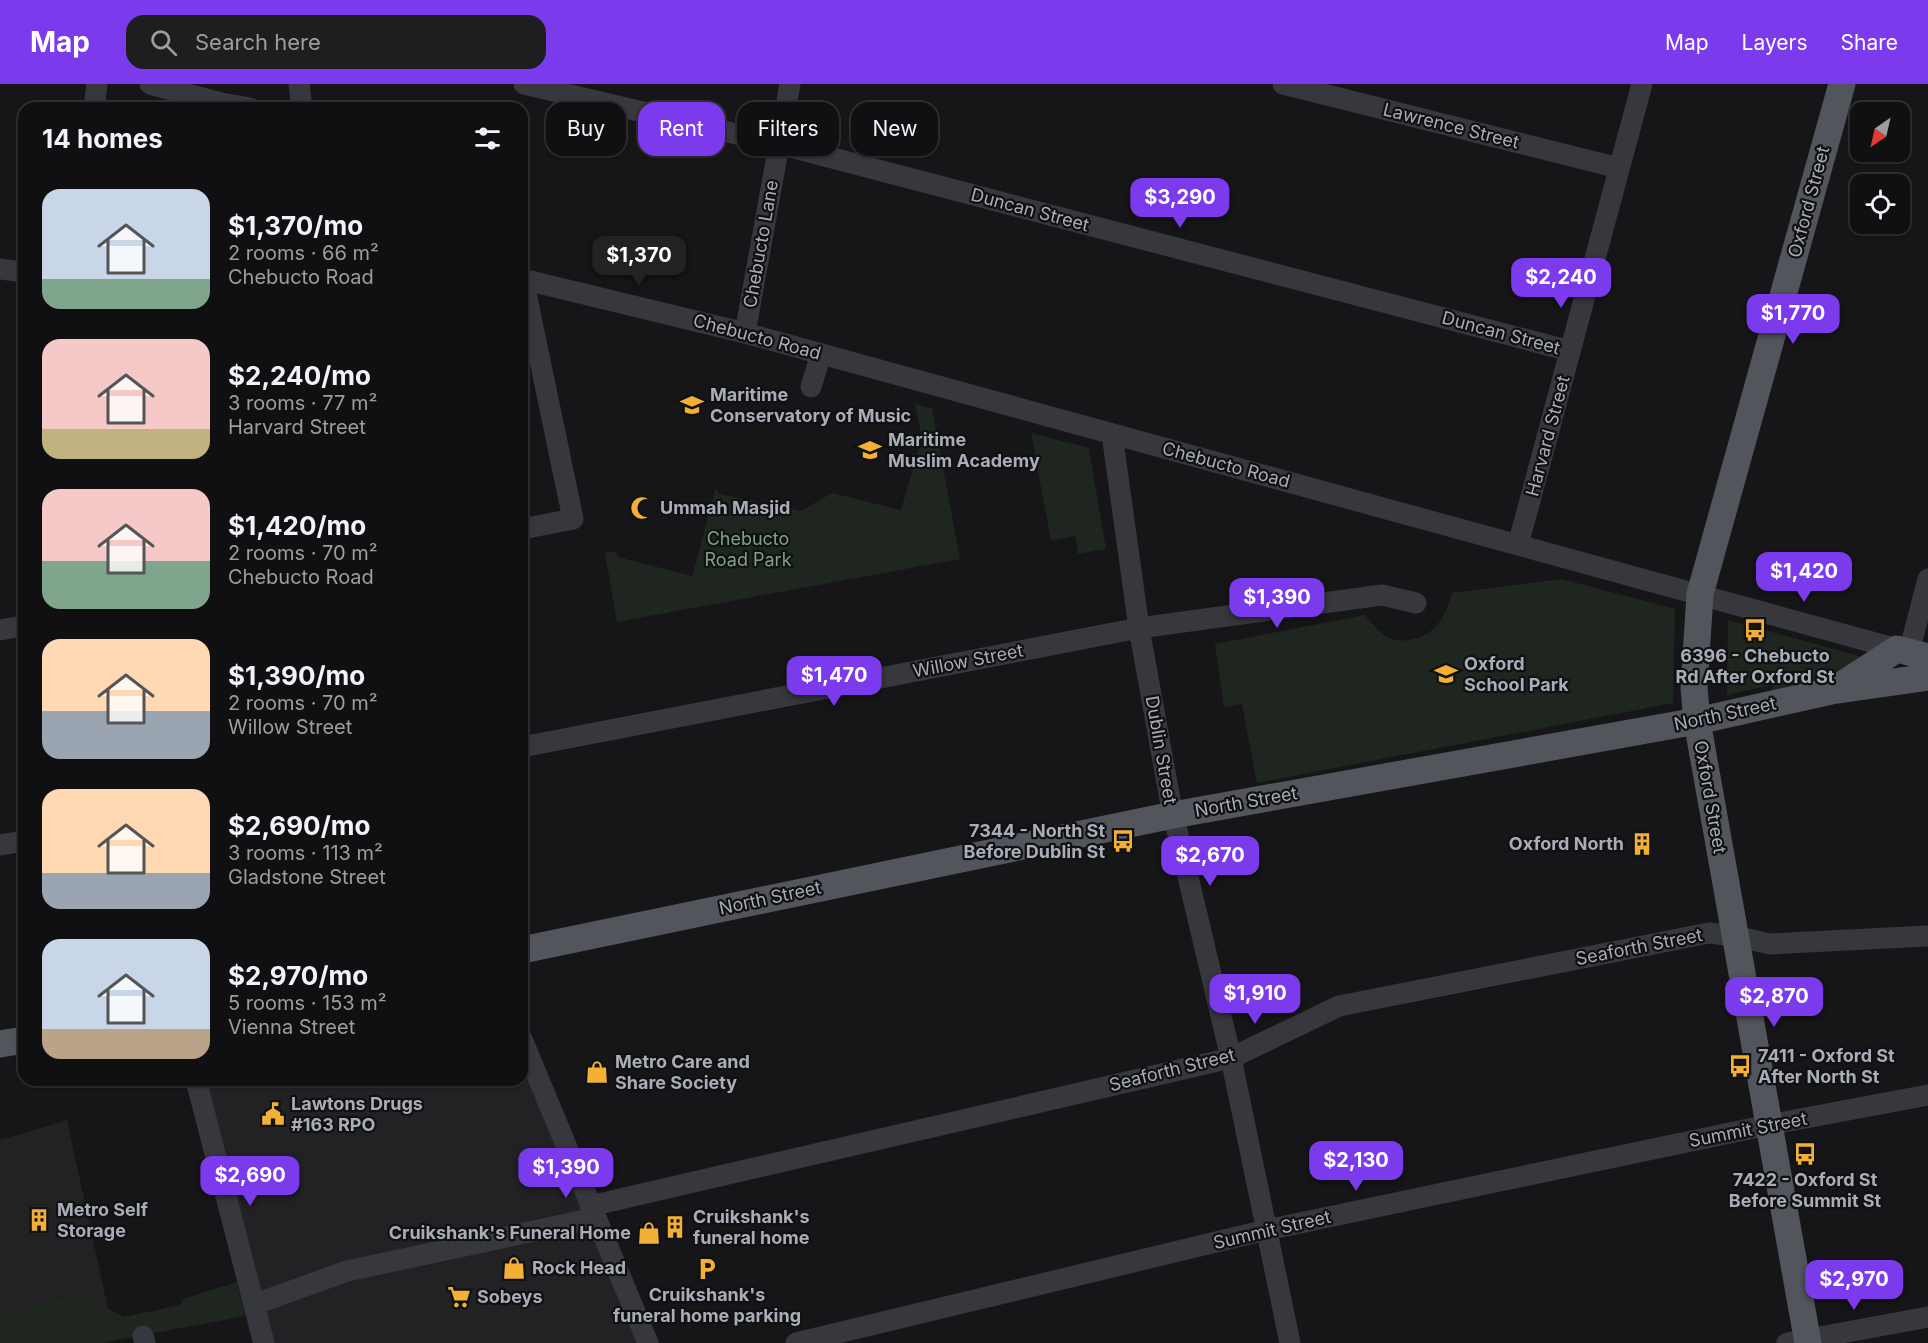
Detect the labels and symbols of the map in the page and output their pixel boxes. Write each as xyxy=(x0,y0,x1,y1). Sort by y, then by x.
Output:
street label: Lawrence Street xyxy=(1381,98,1521,153)
north arrow xyxy=(1850,102,1910,162)
street label: Oxford Street xyxy=(1784,144,1833,260)
street label: Chebucto Lane xyxy=(739,178,782,309)
pin: $3,290 xyxy=(1131,178,1229,229)
street label: Duncan Street xyxy=(969,184,1092,235)
pin: $1,370 xyxy=(590,236,688,287)
pin: $2,240 xyxy=(1512,258,1610,309)
pin: $1,770 xyxy=(1744,294,1842,345)
street label: Duncan Street xyxy=(1440,307,1563,358)
street label: Chebucto Road xyxy=(691,309,823,364)
street label: Harvard Street xyxy=(1521,373,1574,498)
place label: Maritime Conservatory of Music xyxy=(710,384,911,426)
school or university icon: Maritime Conservatory of Music xyxy=(679,392,705,418)
place label: Maritime Muslim Academy xyxy=(888,429,1040,471)
school or university icon: Maritime Muslim Academy xyxy=(857,437,883,463)
street label: Chebucto Road xyxy=(1160,437,1292,492)
mosque icon: Ummah Masjid xyxy=(629,495,655,521)
place label: Ummah Masjid xyxy=(660,497,790,518)
park label: Chebucto Road Park xyxy=(704,528,792,570)
pin: $1,420 xyxy=(1755,552,1853,603)
pin: $1,390 xyxy=(1228,578,1326,629)
bus stop icon: 6396 - Chebucto Rd After Oxford St xyxy=(1742,617,1768,643)
street label: Willow Street xyxy=(911,640,1025,681)
place label: 6396 - Chebucto Rd After Oxford St xyxy=(1676,645,1835,687)
place label: Oxford School Park xyxy=(1464,653,1569,695)
pin: $1,470 xyxy=(785,656,883,707)
school or university icon: Oxford School Park xyxy=(1433,661,1459,687)
street label: North Street xyxy=(1672,692,1778,735)
street label: Dublin Street xyxy=(1142,694,1181,806)
street label: Oxford Street xyxy=(1690,739,1731,855)
street label: North Street xyxy=(1193,782,1299,821)
place label: 7344 - North St Before Dublin St xyxy=(964,820,1105,862)
bus stop icon: 7344 - North St Before Dublin St xyxy=(1110,828,1136,854)
building icon: Oxford North xyxy=(1629,831,1655,857)
place label: Oxford North xyxy=(1509,833,1624,854)
pin: $2,670 xyxy=(1161,836,1259,887)
street label: North Street xyxy=(717,876,823,919)
street label: Seaforth Street xyxy=(1574,924,1704,969)
pin: $1,910 xyxy=(1206,974,1304,1025)
pin: $2,870 xyxy=(1725,977,1823,1028)
street label: Seaforth Street xyxy=(1107,1044,1237,1095)
place label: 7411 - Oxford St After North St xyxy=(1758,1045,1895,1087)
place label: Metro Care and Share Society xyxy=(615,1051,750,1093)
bus stop icon: 7411 - Oxford St After North St xyxy=(1727,1053,1753,1079)
shop icon: Metro Care and Share Society xyxy=(584,1059,610,1085)
place label: Lawtons Drugs #163 RPO xyxy=(291,1093,423,1135)
public building icon: Lawtons Drugs #163 RPO xyxy=(260,1101,286,1127)
street label: Summit Street xyxy=(1687,1108,1809,1151)
pin: $2,130 xyxy=(1307,1141,1405,1192)
bus stop icon: 7422 - Oxford St Before Summit St xyxy=(1792,1141,1818,1167)
pin: $1,390 xyxy=(517,1148,615,1199)
pin: $2,690 xyxy=(201,1156,299,1207)
place label: 7422 - Oxford St Before Summit St xyxy=(1729,1169,1882,1211)
place label: Metro Self Storage xyxy=(57,1199,148,1241)
place label: Cruikshank's funeral home xyxy=(693,1206,810,1248)
street label: Summit Street xyxy=(1211,1206,1333,1253)
building icon: Metro Self Storage xyxy=(26,1207,52,1233)
building icon: Cruikshank's funeral home xyxy=(662,1214,688,1240)
shop icon: Cruikshank's Funeral Home xyxy=(636,1220,662,1246)
place label: Cruikshank's Funeral Home xyxy=(389,1222,631,1243)
shop icon: Rock Head xyxy=(501,1255,527,1281)
parking icon: Cruikshank's funeral home parking xyxy=(694,1256,720,1282)
place label: Rock Head xyxy=(532,1257,626,1278)
pin: $2,970 xyxy=(1805,1260,1903,1311)
supermarket icon: Sobeys xyxy=(446,1284,472,1310)
place label: Cruikshank's funeral home parking xyxy=(613,1284,801,1326)
place label: Sobeys xyxy=(477,1286,543,1307)

